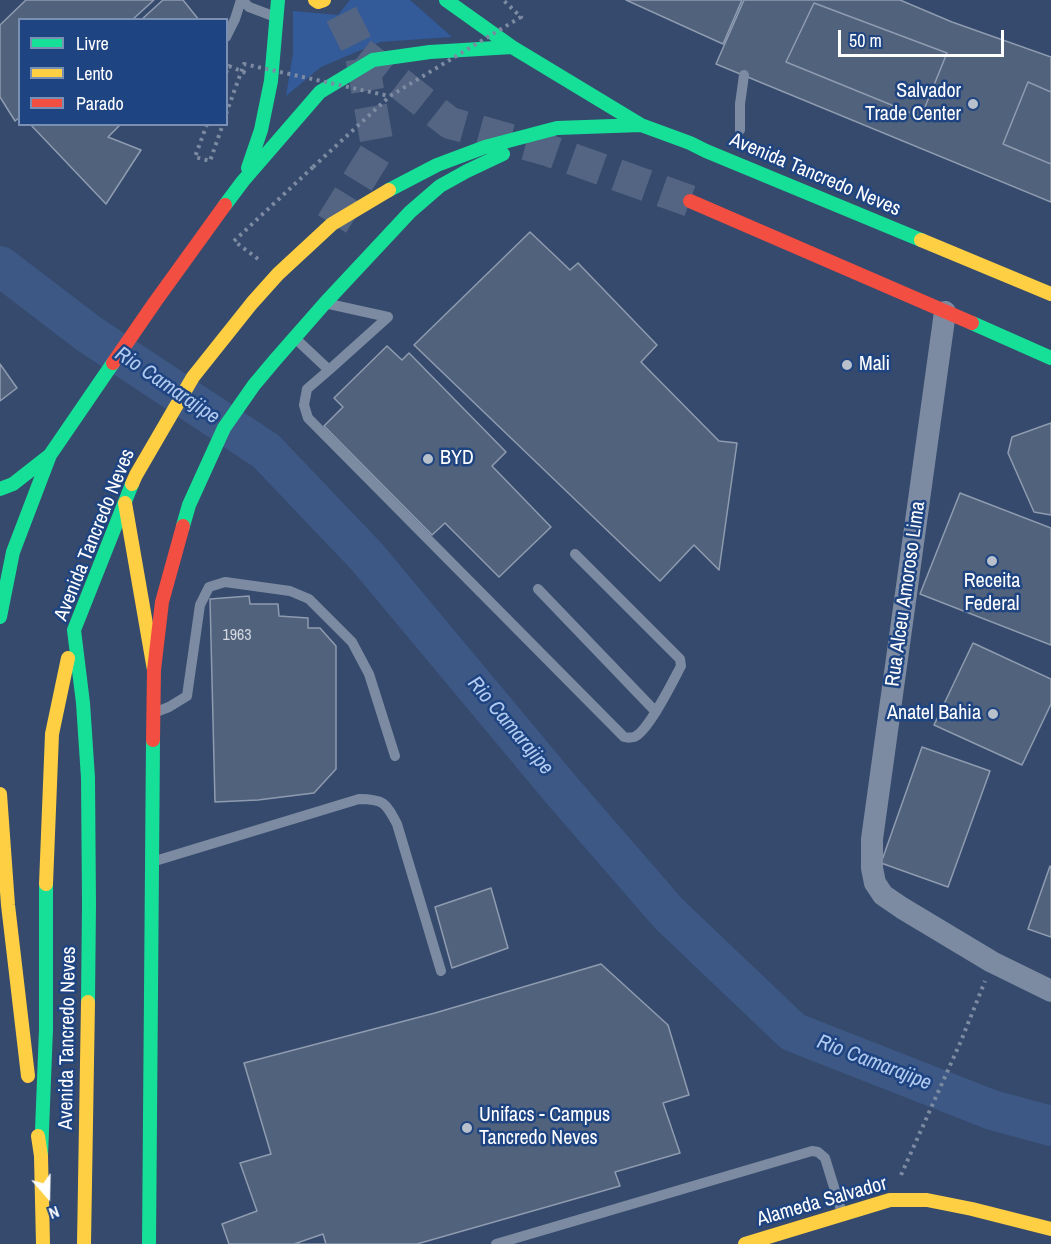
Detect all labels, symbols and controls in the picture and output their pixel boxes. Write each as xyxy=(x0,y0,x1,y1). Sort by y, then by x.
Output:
legend xyxy=(18,18,228,126)
scale bar xyxy=(841,18,1008,56)
text: 50 m xyxy=(849,28,882,53)
text: Livre xyxy=(76,31,109,56)
text: Lento xyxy=(76,61,113,86)
place label: Salvador Trade Center xyxy=(865,80,961,127)
text: Parado xyxy=(76,91,124,116)
marker: Salvador Trade Center xyxy=(966,97,980,111)
street label: Avenida Tancredo Neves xyxy=(726,128,904,222)
water label: Rio Camarajipe xyxy=(110,342,224,430)
place label: Mali xyxy=(859,353,890,377)
marker: Mali xyxy=(840,358,854,372)
street label: Avenida Tancredo Neves xyxy=(50,446,140,624)
place label: BYD xyxy=(440,447,474,471)
marker: BYD xyxy=(421,452,435,466)
street label: Rua Alceu Amoroso Lima xyxy=(881,500,931,688)
marker: Receita Federal xyxy=(985,554,999,568)
place label: Receita Federal xyxy=(964,570,1020,617)
house number: 1963 xyxy=(222,626,252,646)
water label: Rio Camarajipe xyxy=(462,672,558,780)
place label: Anatel Bahia xyxy=(887,702,981,726)
marker: Anatel Bahia xyxy=(986,707,1000,721)
street label: Avenida Tancredo Neves xyxy=(54,946,82,1130)
water label: Rio Camarajipe xyxy=(813,1030,935,1096)
place label: Unifacs - Campus Tancredo Neves xyxy=(479,1104,610,1151)
marker: Unifacs - Campus Tancredo Neves xyxy=(460,1121,474,1135)
north arrow xyxy=(18,1166,78,1226)
street label: Alameda Salvador xyxy=(754,1172,890,1232)
text: N xyxy=(46,1201,62,1225)

